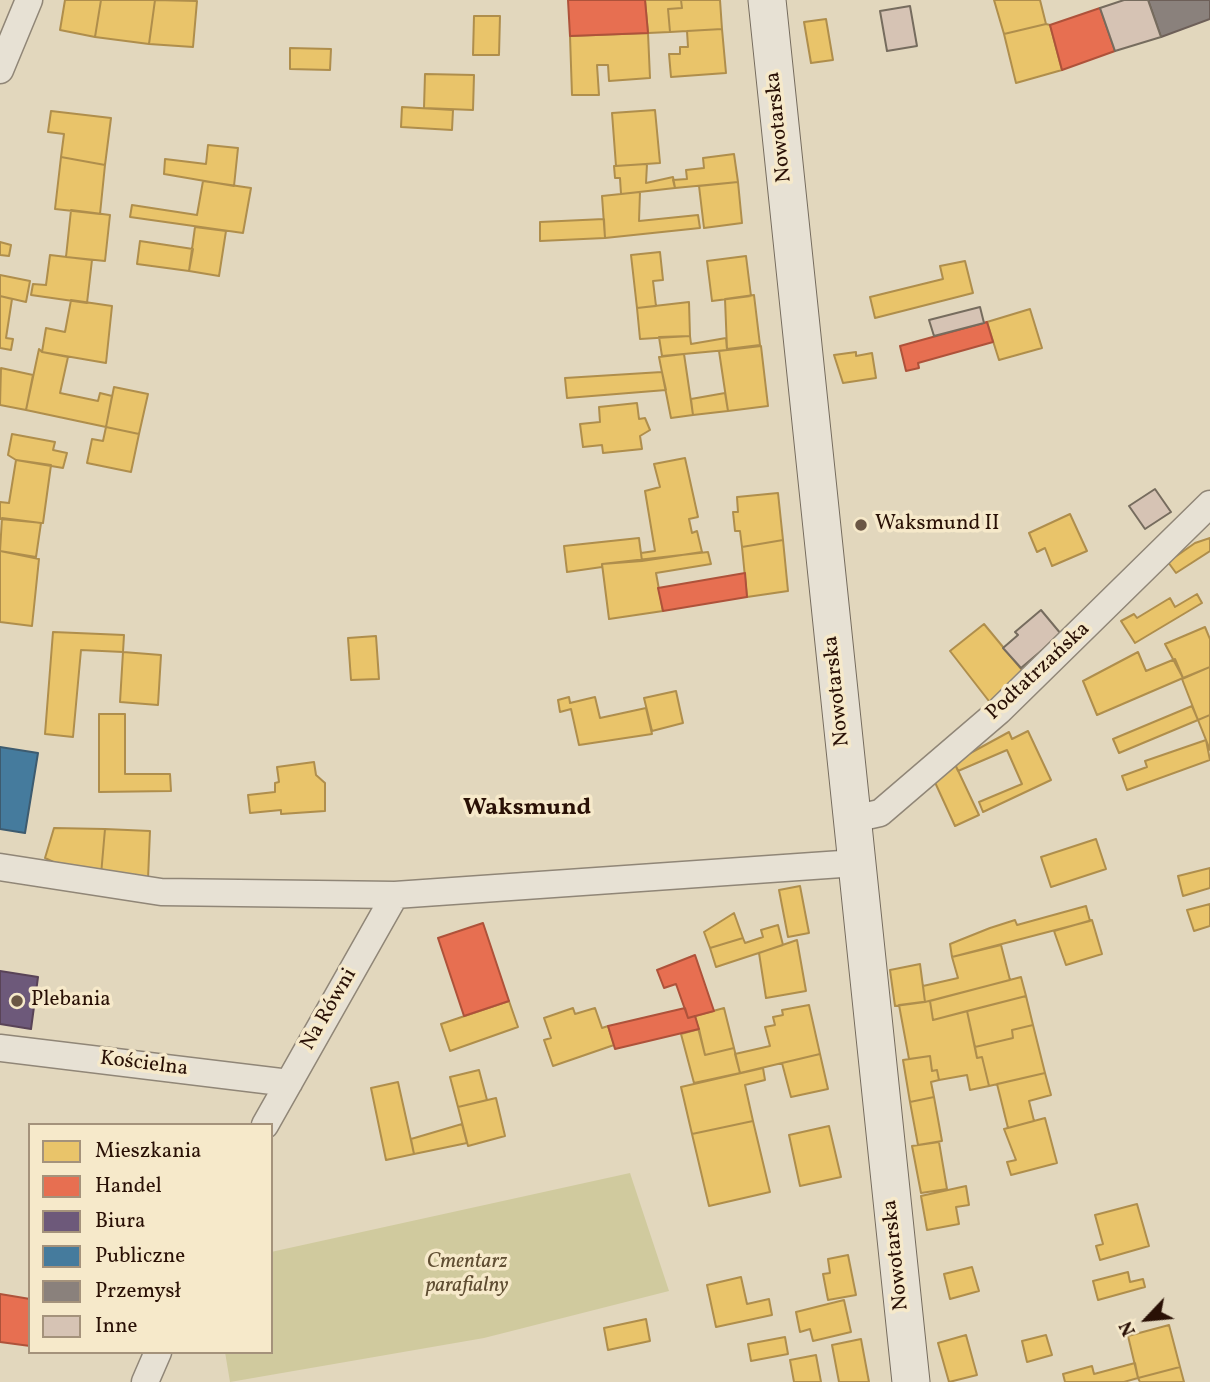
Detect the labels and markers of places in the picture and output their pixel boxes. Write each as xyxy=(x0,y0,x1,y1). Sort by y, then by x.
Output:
place label: Waksmund II xyxy=(875,512,999,538)
marker: Waksmund II xyxy=(853,517,869,533)
place label: Plebania xyxy=(31,988,111,1014)
marker: Plebania xyxy=(9,993,25,1009)

